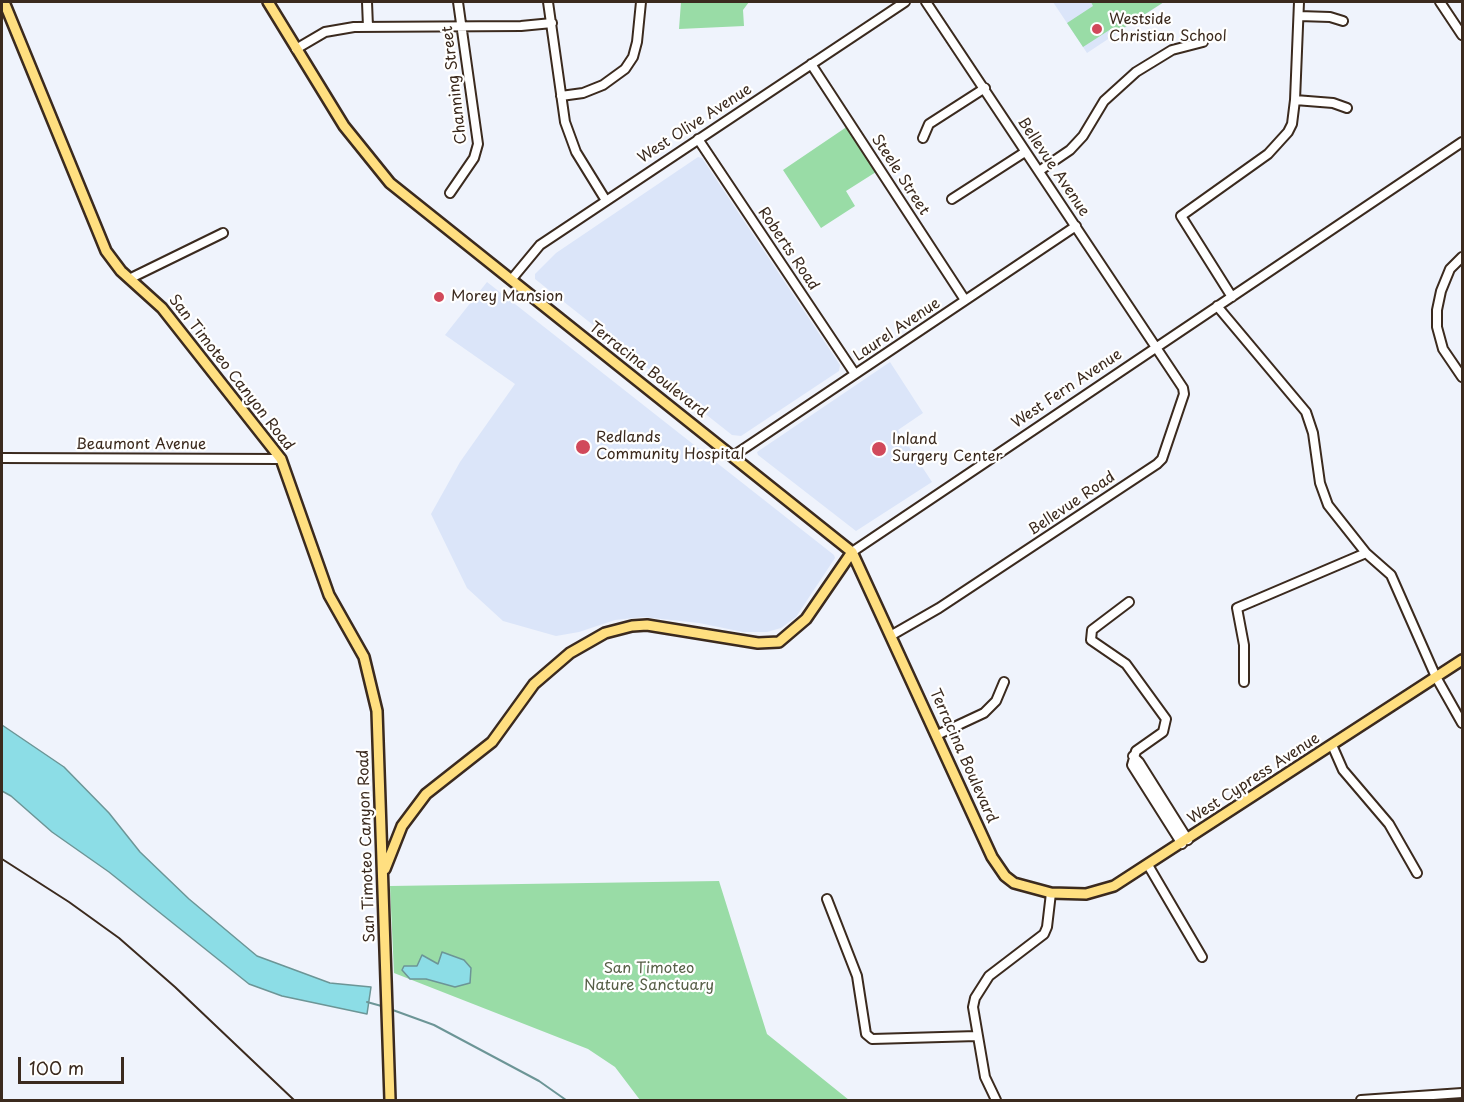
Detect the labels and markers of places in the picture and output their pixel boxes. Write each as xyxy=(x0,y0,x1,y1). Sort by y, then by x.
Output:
place label: Westside Christian School xyxy=(1109,11,1227,46)
marker: Westside Christian School xyxy=(1090,22,1104,36)
place label: Morey Mansion xyxy=(451,288,563,306)
marker: Morey Mansion xyxy=(432,290,446,304)
place label: Redlands Community Hospital xyxy=(596,429,744,464)
place label: Inland Surgery Center xyxy=(892,431,1003,466)
marker: Redlands Community Hospital xyxy=(574,438,592,456)
marker: Inland Surgery Center xyxy=(870,440,888,458)

